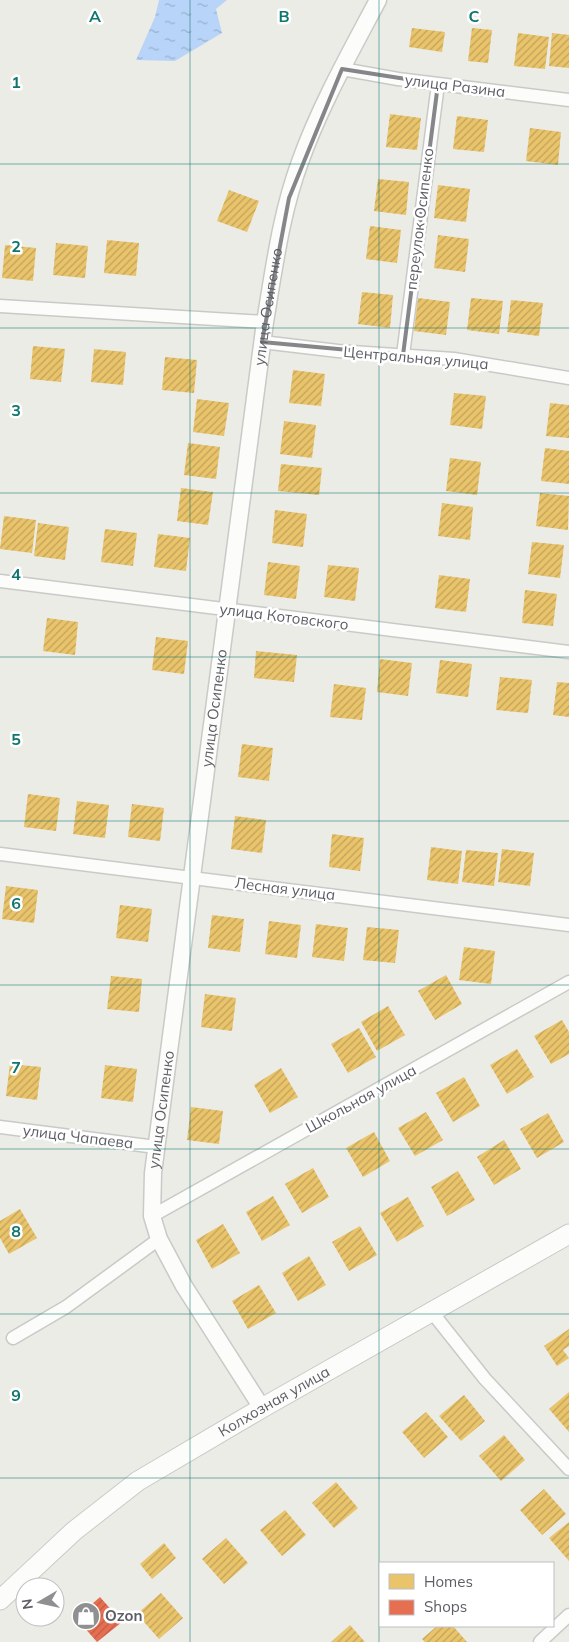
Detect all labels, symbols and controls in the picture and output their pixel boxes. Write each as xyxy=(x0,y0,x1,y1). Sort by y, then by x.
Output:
text: A xyxy=(89,6,101,26)
text: B xyxy=(278,6,290,26)
text: C xyxy=(469,6,480,26)
street label: улица Разина xyxy=(404,70,506,101)
text: 1 xyxy=(11,72,21,92)
street label: переулок Осипенко xyxy=(401,147,438,291)
text: 2 xyxy=(11,236,21,256)
street label: улица Осипенко xyxy=(249,246,286,367)
street label: Центральная улица xyxy=(343,342,489,373)
text: 3 xyxy=(11,400,21,420)
text: 4 xyxy=(11,564,21,584)
street label: улица Котовского xyxy=(219,599,350,634)
street label: улица Осипенко xyxy=(197,648,231,768)
text: 5 xyxy=(11,729,21,749)
street label: Лесная улица xyxy=(234,873,336,904)
text: 6 xyxy=(11,893,21,913)
street label: улица Осипенко xyxy=(144,1049,178,1170)
text: 7 xyxy=(11,1057,21,1077)
street label: Школьная улица xyxy=(302,1060,420,1137)
street label: улица Чапаева xyxy=(22,1120,134,1153)
text: 8 xyxy=(11,1221,21,1241)
street label: Колхозная улица xyxy=(215,1362,333,1441)
text: 9 xyxy=(11,1385,21,1405)
legend xyxy=(379,1562,554,1627)
text: Homes xyxy=(424,1572,473,1591)
north arrow xyxy=(15,1577,65,1627)
text: N xyxy=(17,1597,37,1611)
text: Shops xyxy=(424,1597,467,1616)
shop icon: Ozon xyxy=(71,1601,101,1631)
place label: Ozon xyxy=(105,1606,142,1625)

